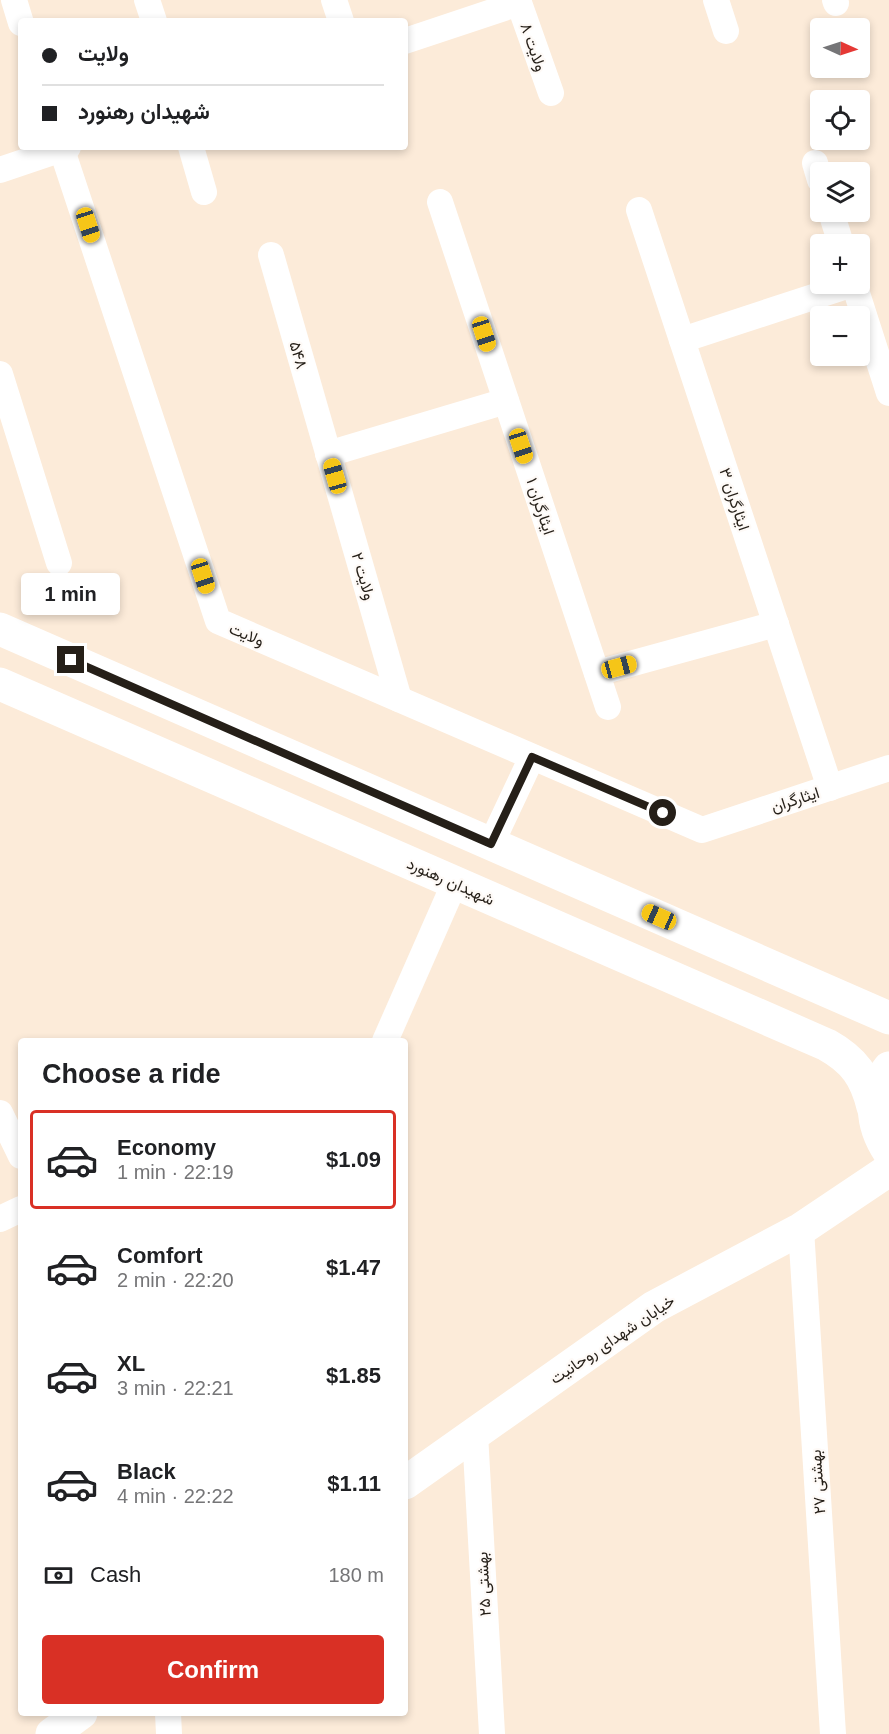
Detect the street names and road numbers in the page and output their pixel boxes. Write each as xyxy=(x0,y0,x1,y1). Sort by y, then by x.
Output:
street label: ولایت ۸ xyxy=(515,21,550,74)
street label: ۵۴۸ xyxy=(286,339,311,371)
street label: ایثارگران ۳ xyxy=(715,466,753,533)
street label: ایثارگران ۱ xyxy=(521,476,558,537)
street label: ولایت ۲ xyxy=(347,550,378,603)
street label: ولایت xyxy=(226,620,267,651)
street label: ایثارگران xyxy=(769,784,822,817)
street label: شهیدان رهنورد xyxy=(404,855,497,910)
street label: خیابان شهدای روحانیت xyxy=(547,1291,679,1389)
street label: بهشتی ۲۷ xyxy=(807,1449,830,1515)
street label: بهشتی ۲۵ xyxy=(473,1551,496,1617)

